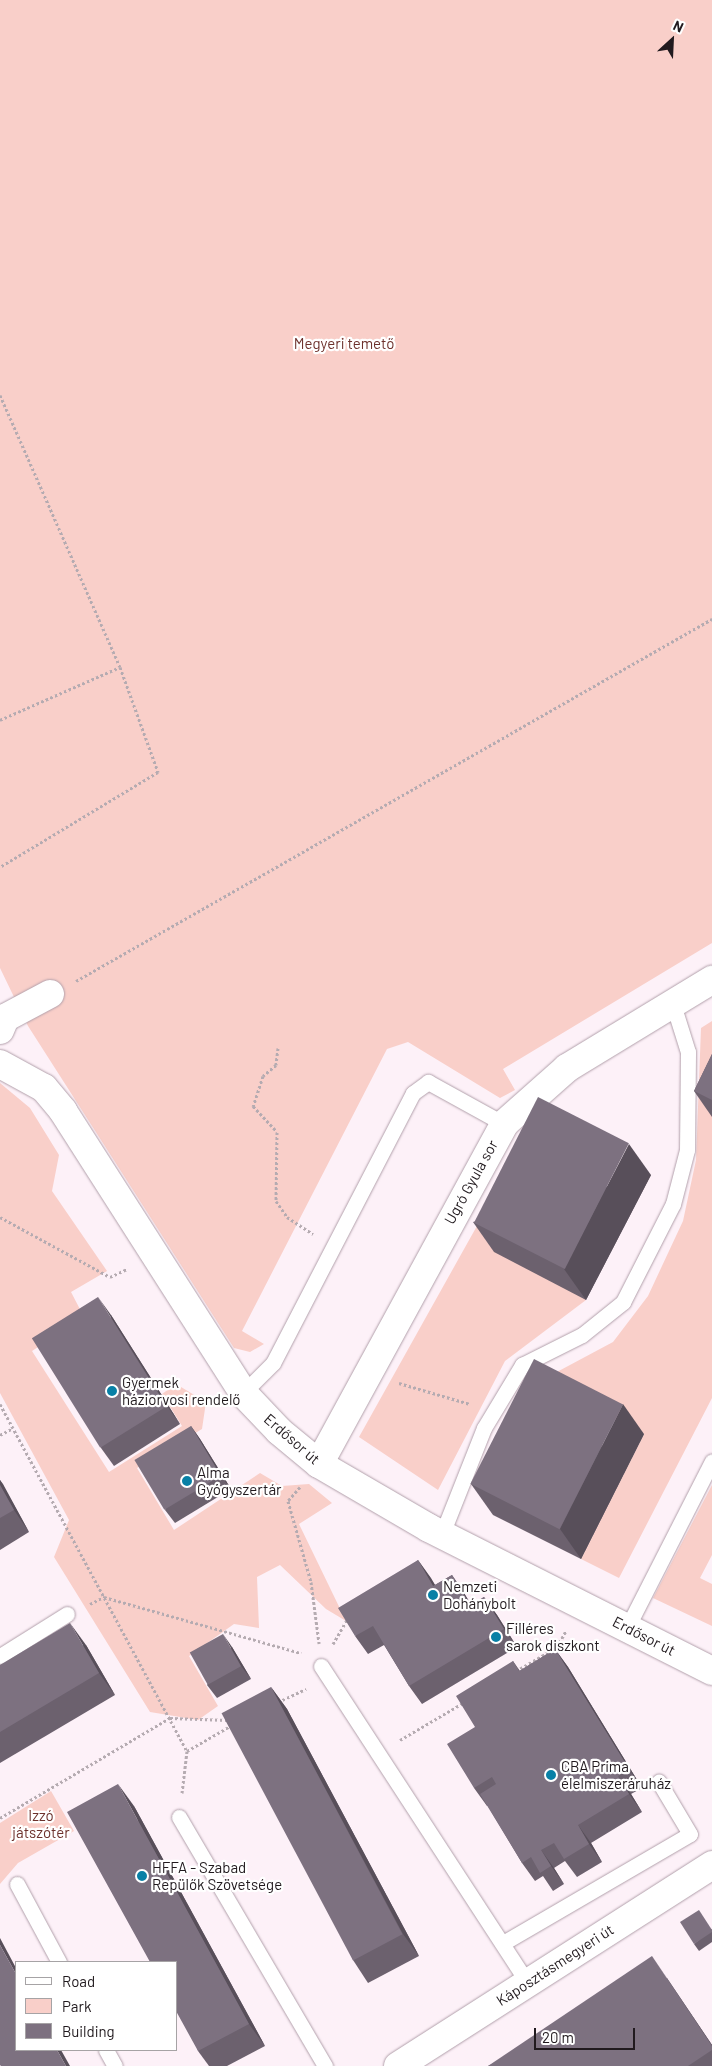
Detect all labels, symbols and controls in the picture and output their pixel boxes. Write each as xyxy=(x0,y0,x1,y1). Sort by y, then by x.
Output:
north arrow xyxy=(647,15,697,65)
text: N xyxy=(671,16,686,36)
park label: Megyeri temető xyxy=(294,335,394,353)
street label: Ugró Gyula sor xyxy=(441,1137,501,1227)
place label: Gyermek háziorvosi rendelő xyxy=(122,1373,240,1408)
marker: Gyermek háziorvosi rendelő xyxy=(106,1385,118,1397)
street label: Erdősor út xyxy=(260,1410,324,1468)
place label: Alma Gyógyszertár xyxy=(197,1463,281,1498)
marker: Alma Gyógyszertár xyxy=(181,1475,193,1487)
place label: Nemzeti Dohánybolt xyxy=(443,1577,516,1612)
marker: Nemzeti Dohánybolt xyxy=(427,1589,439,1601)
street label: Erdősor út xyxy=(610,1613,678,1659)
place label: Filléres sarok diszkont xyxy=(506,1619,600,1654)
marker: Filléres sarok diszkont xyxy=(490,1631,502,1643)
place label: CBA Príma élelmiszeráruház xyxy=(561,1757,671,1792)
marker: CBA Príma élelmiszeráruház xyxy=(545,1769,557,1781)
park label: Izzó játszótér xyxy=(12,1806,70,1841)
place label: HFFA - Szabad Repülők Szövetsége xyxy=(152,1858,282,1893)
marker: HFFA - Szabad Repülők Szövetsége xyxy=(136,1870,148,1882)
street label: Káposztásmegyeri út xyxy=(493,1920,617,2010)
legend xyxy=(15,1961,178,2051)
text: Road xyxy=(62,1972,95,1990)
text: Park xyxy=(62,1997,91,2015)
scale bar xyxy=(537,2018,638,2050)
text: Building xyxy=(62,2022,115,2040)
text: 20 m xyxy=(542,2028,574,2046)

